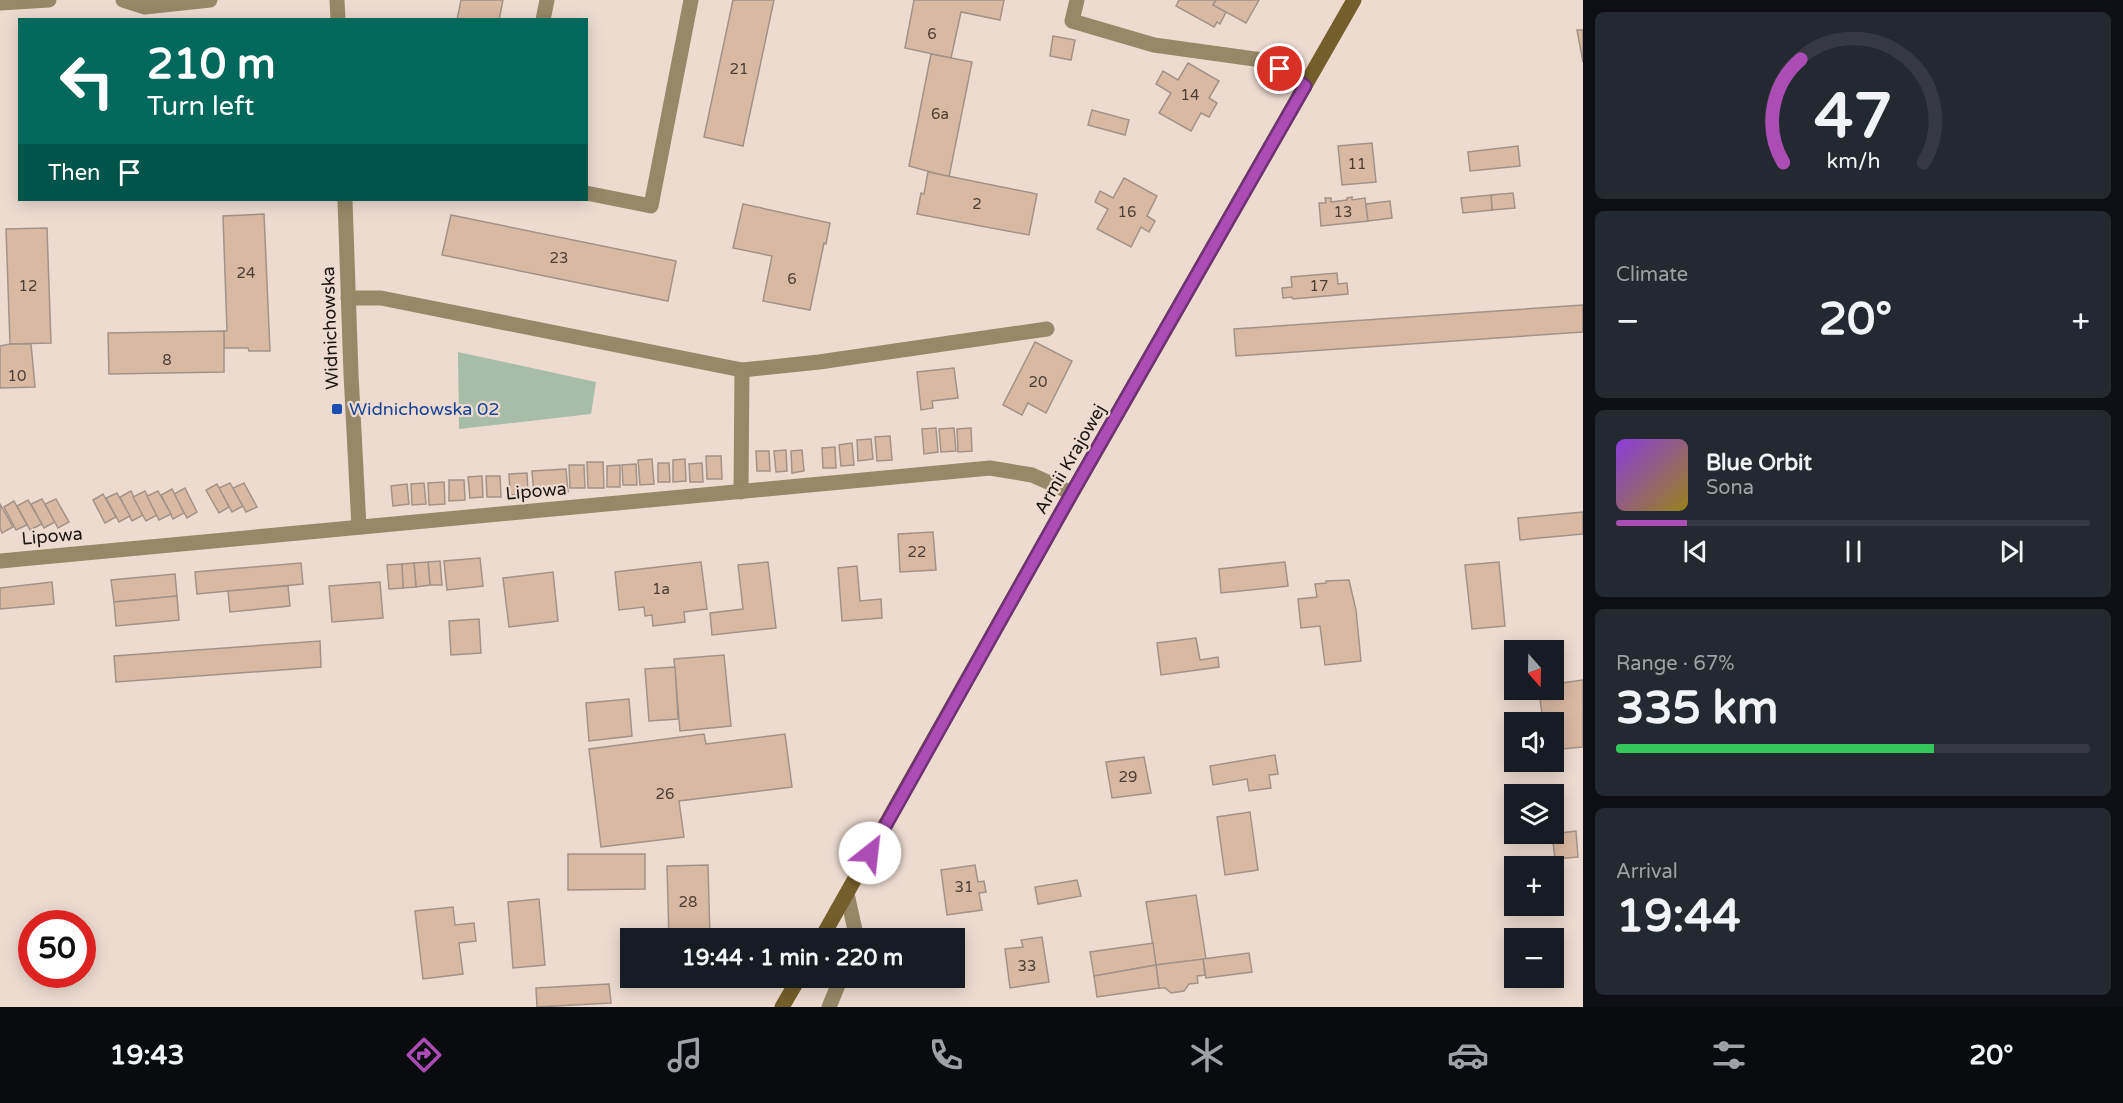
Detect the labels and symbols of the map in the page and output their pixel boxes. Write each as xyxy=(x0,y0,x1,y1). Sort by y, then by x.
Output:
house number: 6 xyxy=(927,25,937,43)
pin xyxy=(1254,43,1305,94)
house number: 21 xyxy=(730,60,748,78)
house number: 14 xyxy=(1181,86,1199,104)
house number: 6a xyxy=(931,105,949,123)
house number: 11 xyxy=(1348,155,1366,173)
house number: 2 xyxy=(972,195,982,213)
house number: 16 xyxy=(1118,203,1136,221)
house number: 13 xyxy=(1334,203,1352,221)
house number: 23 xyxy=(550,249,568,267)
house number: 24 xyxy=(237,264,255,282)
street label: Widnichowska xyxy=(317,266,343,390)
house number: 6 xyxy=(787,270,797,288)
house number: 12 xyxy=(19,277,37,295)
house number: 17 xyxy=(1310,277,1328,295)
house number: 8 xyxy=(162,351,172,369)
house number: 10 xyxy=(8,367,26,385)
house number: 20 xyxy=(1029,373,1047,391)
place label: Widnichowska 02 xyxy=(349,398,500,420)
street label: Armii Krajowej xyxy=(1030,400,1110,518)
marker: Widnichowska 02 xyxy=(330,402,344,416)
street label: Lipowa xyxy=(505,477,567,505)
street label: Lipowa xyxy=(21,522,83,550)
house number: 22 xyxy=(908,543,926,561)
house number: 1a xyxy=(652,580,670,598)
north arrow xyxy=(1504,640,1564,700)
house number: 29 xyxy=(1119,768,1137,786)
house number: 26 xyxy=(656,785,674,803)
position arrow xyxy=(838,821,902,885)
house number: 31 xyxy=(955,878,973,896)
house number: 28 xyxy=(679,893,697,911)
speed limit sign: 50 xyxy=(18,910,96,988)
house number: 33 xyxy=(1018,957,1036,975)

